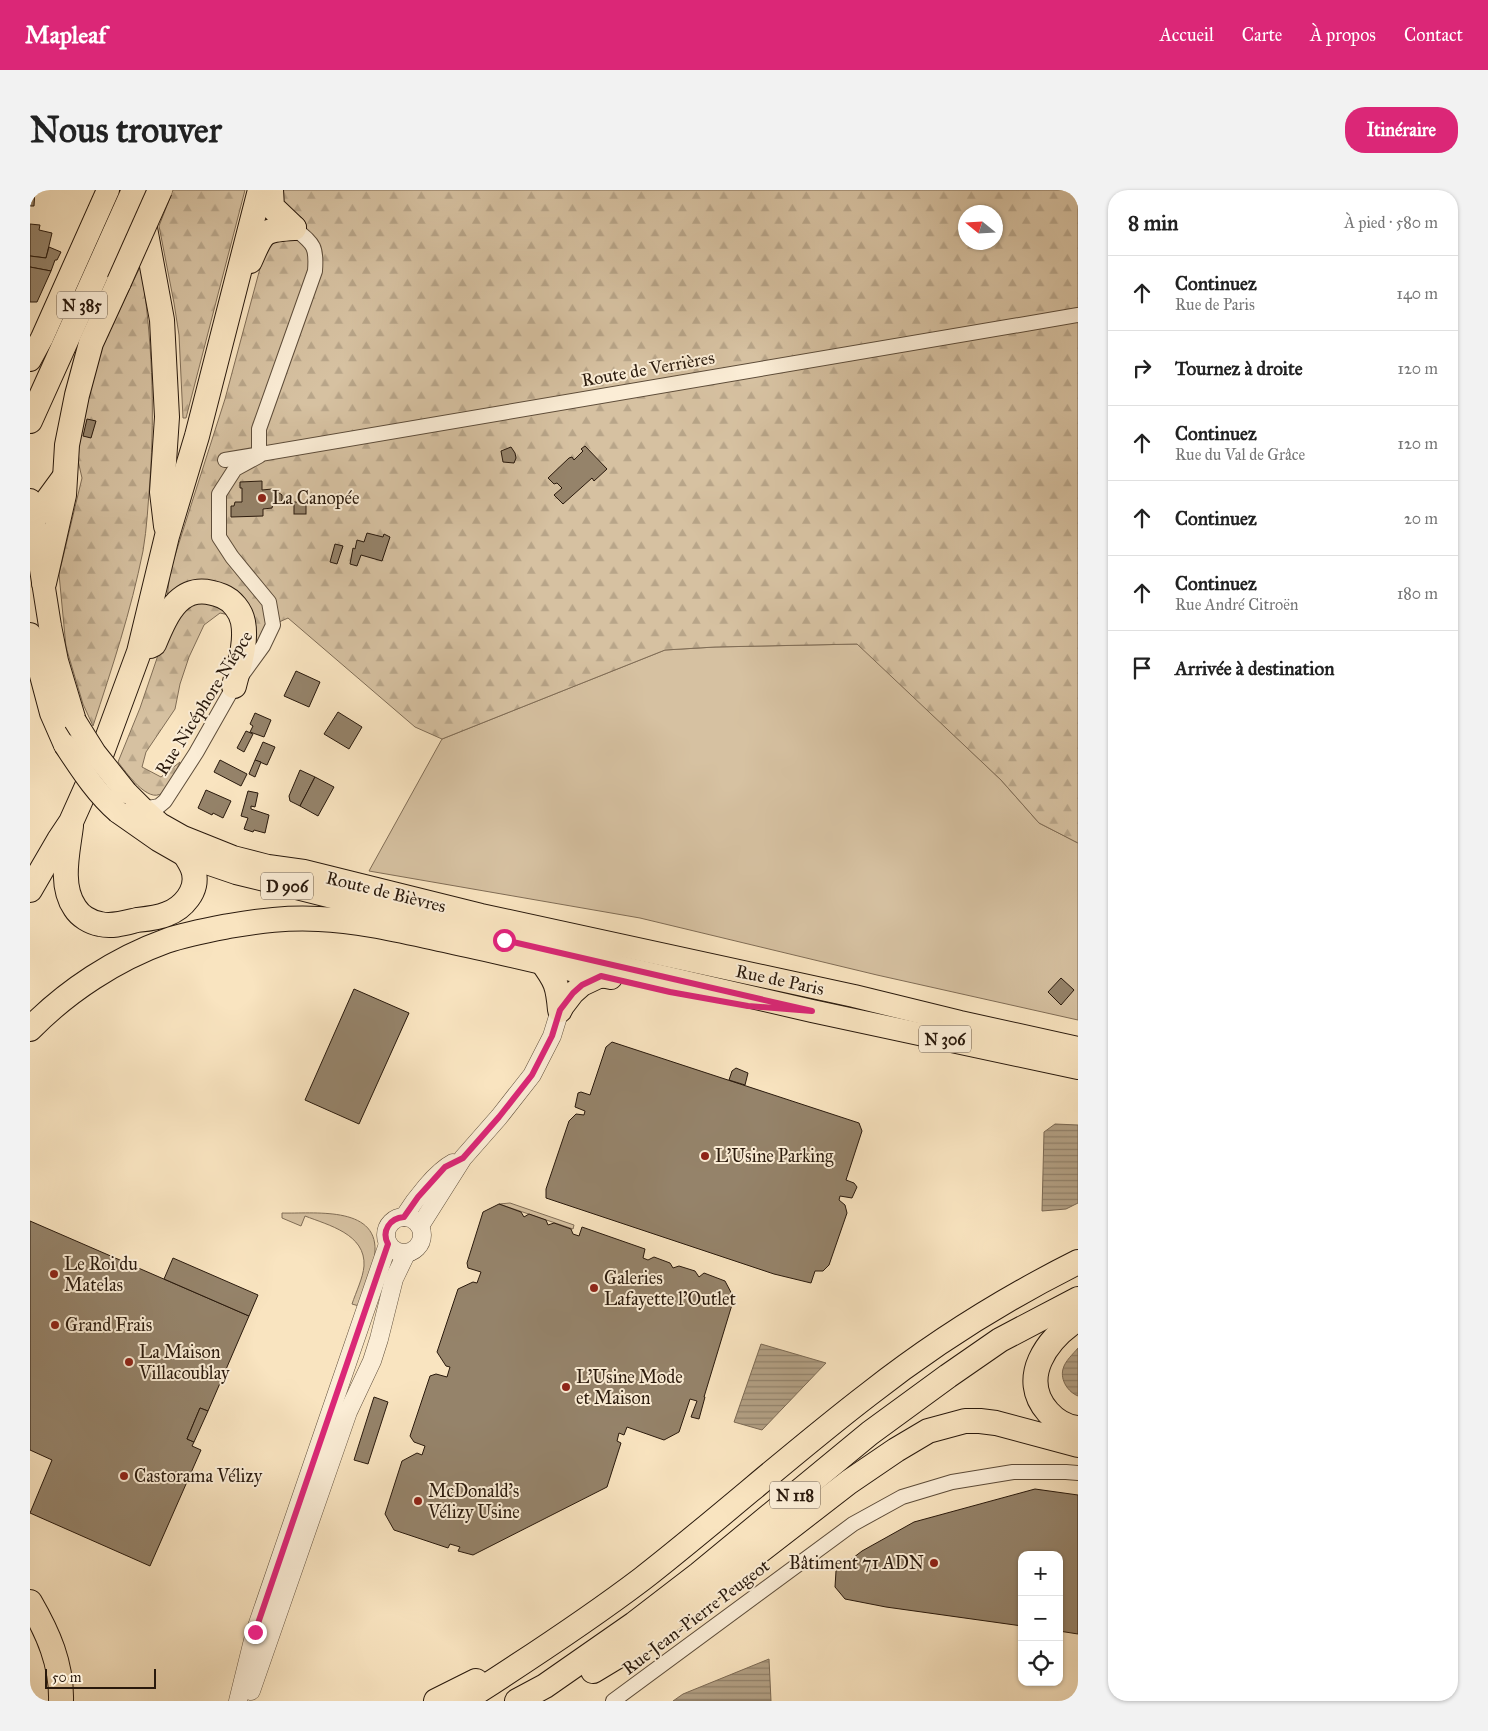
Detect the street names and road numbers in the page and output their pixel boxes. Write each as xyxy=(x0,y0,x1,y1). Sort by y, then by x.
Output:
road number: N 385 xyxy=(57,292,107,318)
street label: Route de Verrières xyxy=(580,346,716,392)
street label: Rue Nicéphore Niépce xyxy=(151,627,257,779)
street label: Route de Bièvres xyxy=(324,866,448,918)
road number: D 906 xyxy=(261,872,313,899)
street label: Rue de Paris xyxy=(734,960,826,1000)
road number: N 306 xyxy=(919,1026,971,1052)
road number: N 118 xyxy=(770,1482,820,1508)
street label: Rue Jean-Pierre Peugeot xyxy=(618,1554,775,1680)

